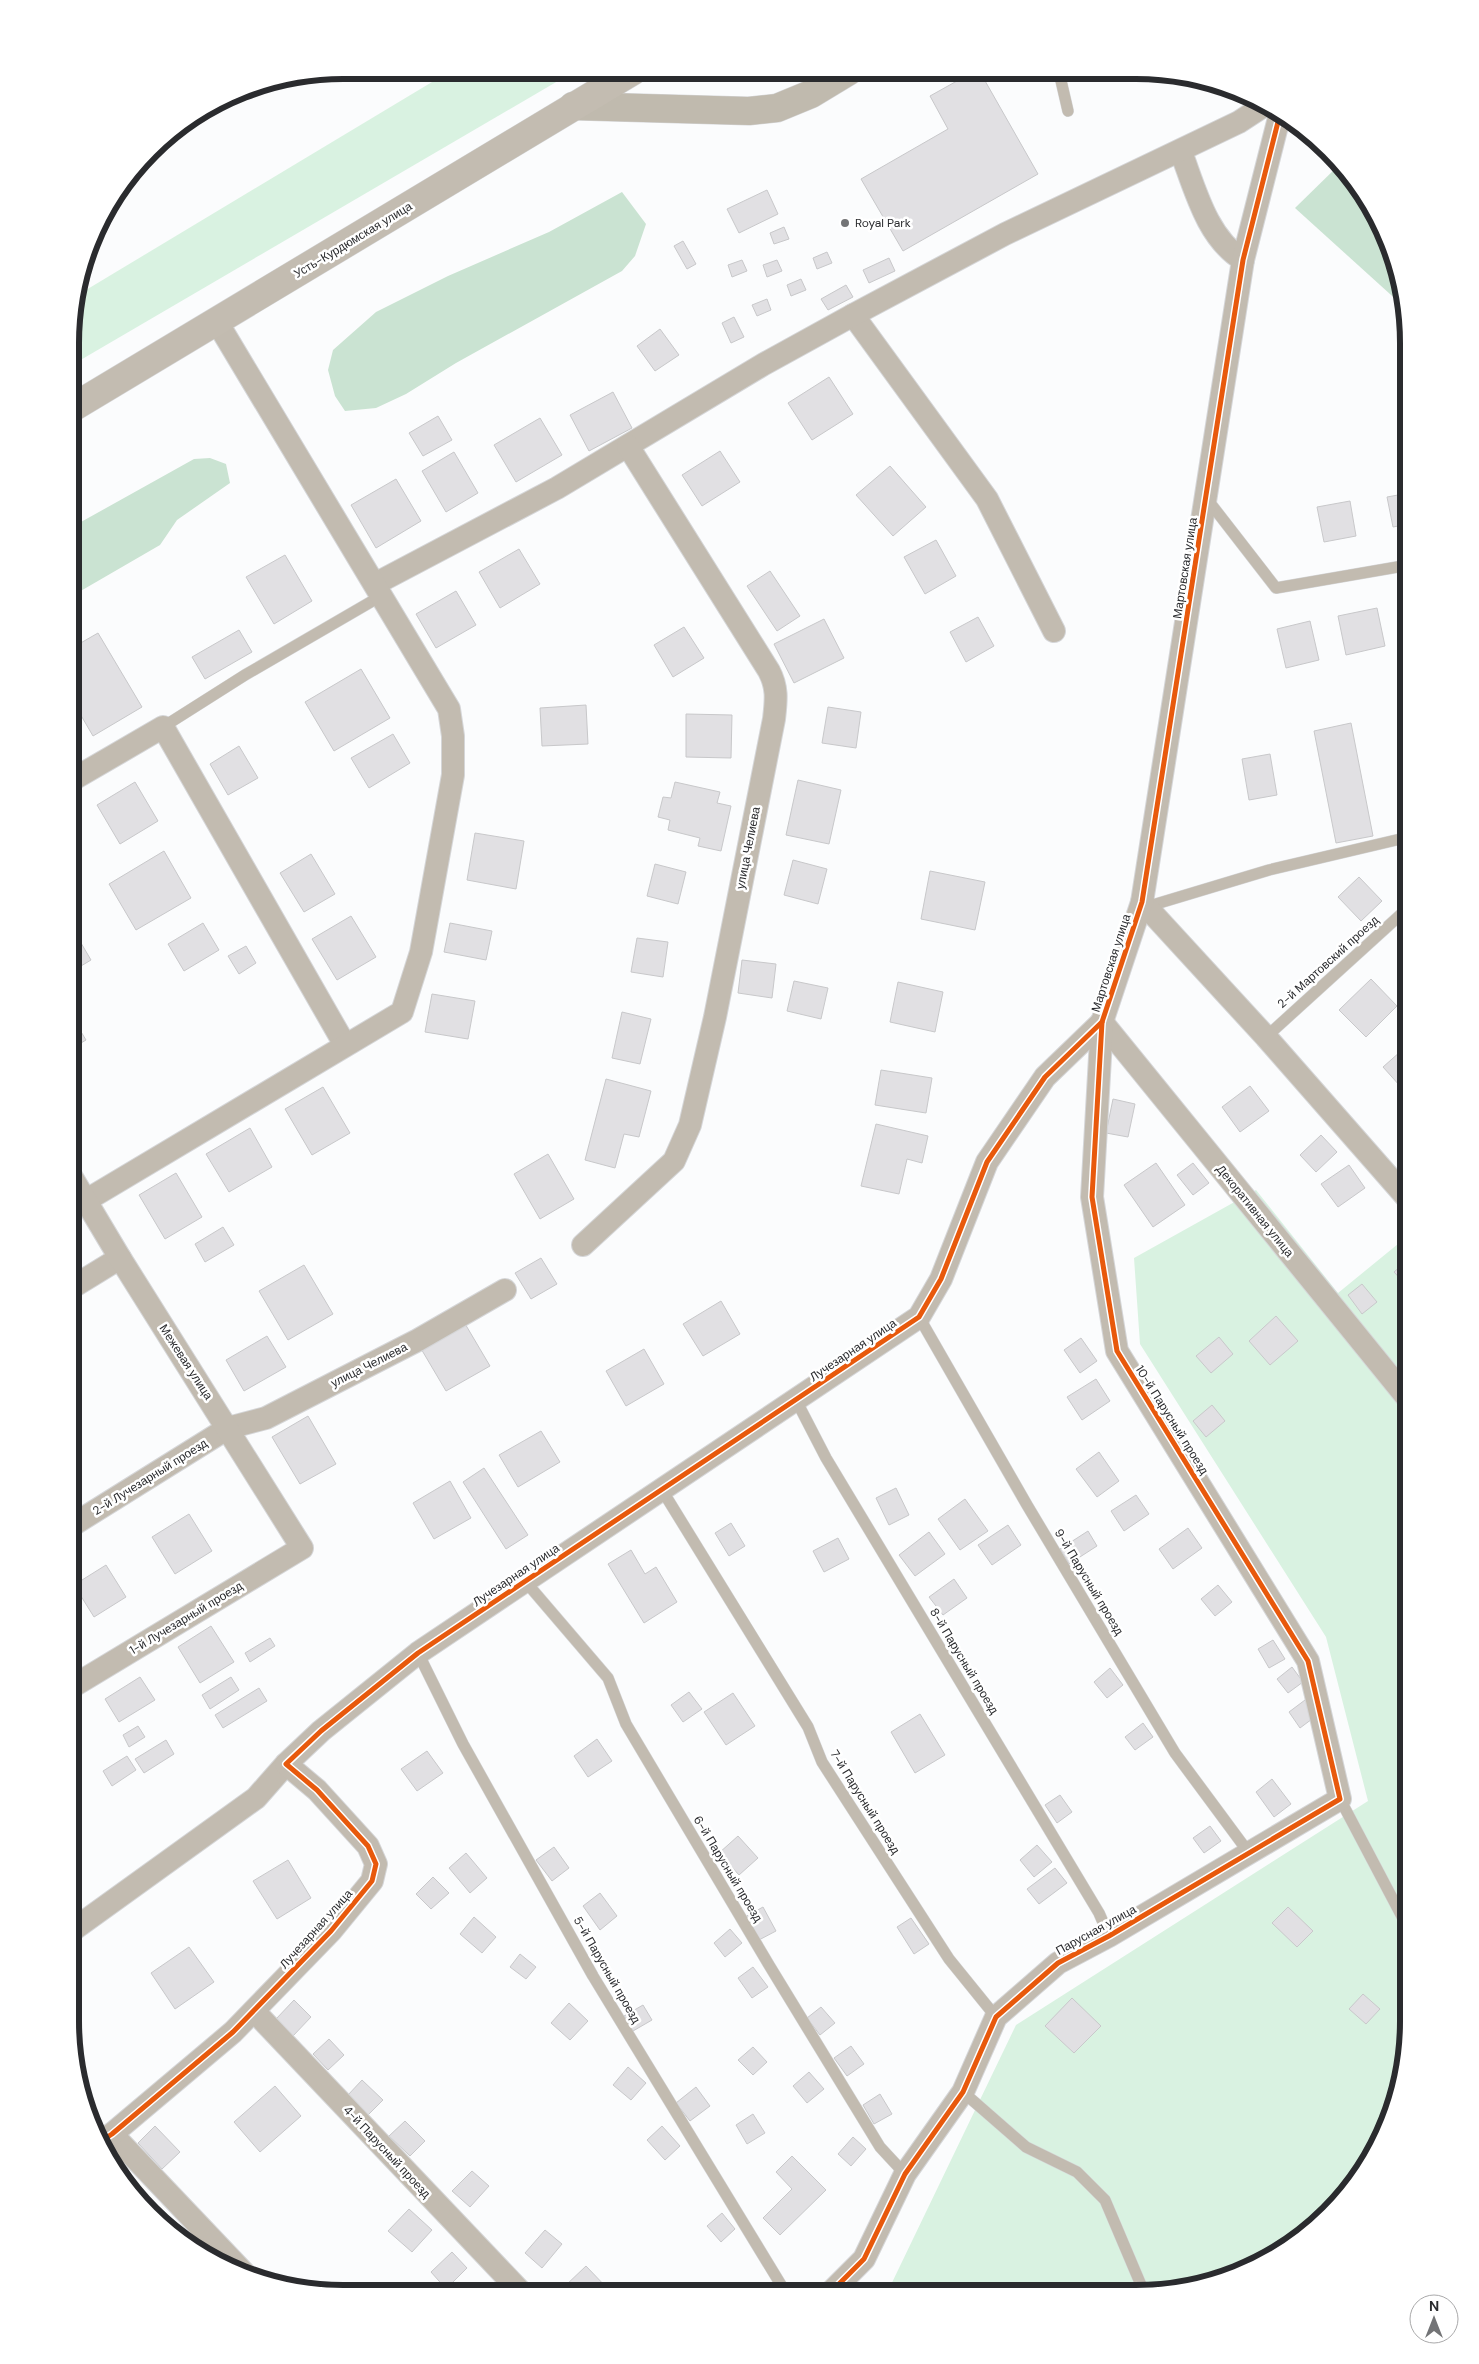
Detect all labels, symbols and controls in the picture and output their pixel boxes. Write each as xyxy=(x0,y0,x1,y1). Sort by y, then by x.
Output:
street label: Усть-Курдюмская улица xyxy=(291,198,415,282)
place label: Royal Park xyxy=(855,215,911,231)
marker: Royal Park xyxy=(839,217,851,229)
street label: Мартовская улица xyxy=(1169,516,1201,620)
street label: улица Челиева xyxy=(732,805,764,891)
street label: Мартовская улица xyxy=(1088,912,1135,1014)
street label: 2-й Мартовский проезд xyxy=(1274,912,1382,1012)
street label: Декоративная улица xyxy=(1213,1161,1297,1261)
street label: Лучезарная улица xyxy=(806,1315,900,1385)
street label: Межевая улица xyxy=(156,1321,217,1403)
street label: улица Челиева xyxy=(328,1339,410,1391)
street label: 10-й Парусный проезд xyxy=(1132,1362,1212,1478)
street label: 2-й Лучезарный проезд xyxy=(90,1435,210,1519)
street label: 9-й Парусный проезд xyxy=(1051,1526,1127,1638)
street label: Лучезарная улица xyxy=(469,1540,563,1610)
street label: 1-й Лучезарный проезд xyxy=(126,1578,246,1658)
street label: 8-й Парусный проезд xyxy=(926,1605,1002,1717)
street label: 7-й Парусный проезд xyxy=(826,1747,904,1857)
street label: 6-й Парусный проезд xyxy=(690,1813,766,1925)
street label: Лучезарная улица xyxy=(276,1886,356,1972)
street label: Парусная улица xyxy=(1053,1901,1139,1959)
street label: 5-й Парусный проезд xyxy=(570,1914,644,2026)
street label: 4-й Парусный проезд xyxy=(340,2102,434,2202)
north arrow xyxy=(1409,2294,1459,2344)
text: N xyxy=(1429,2297,1439,2315)

